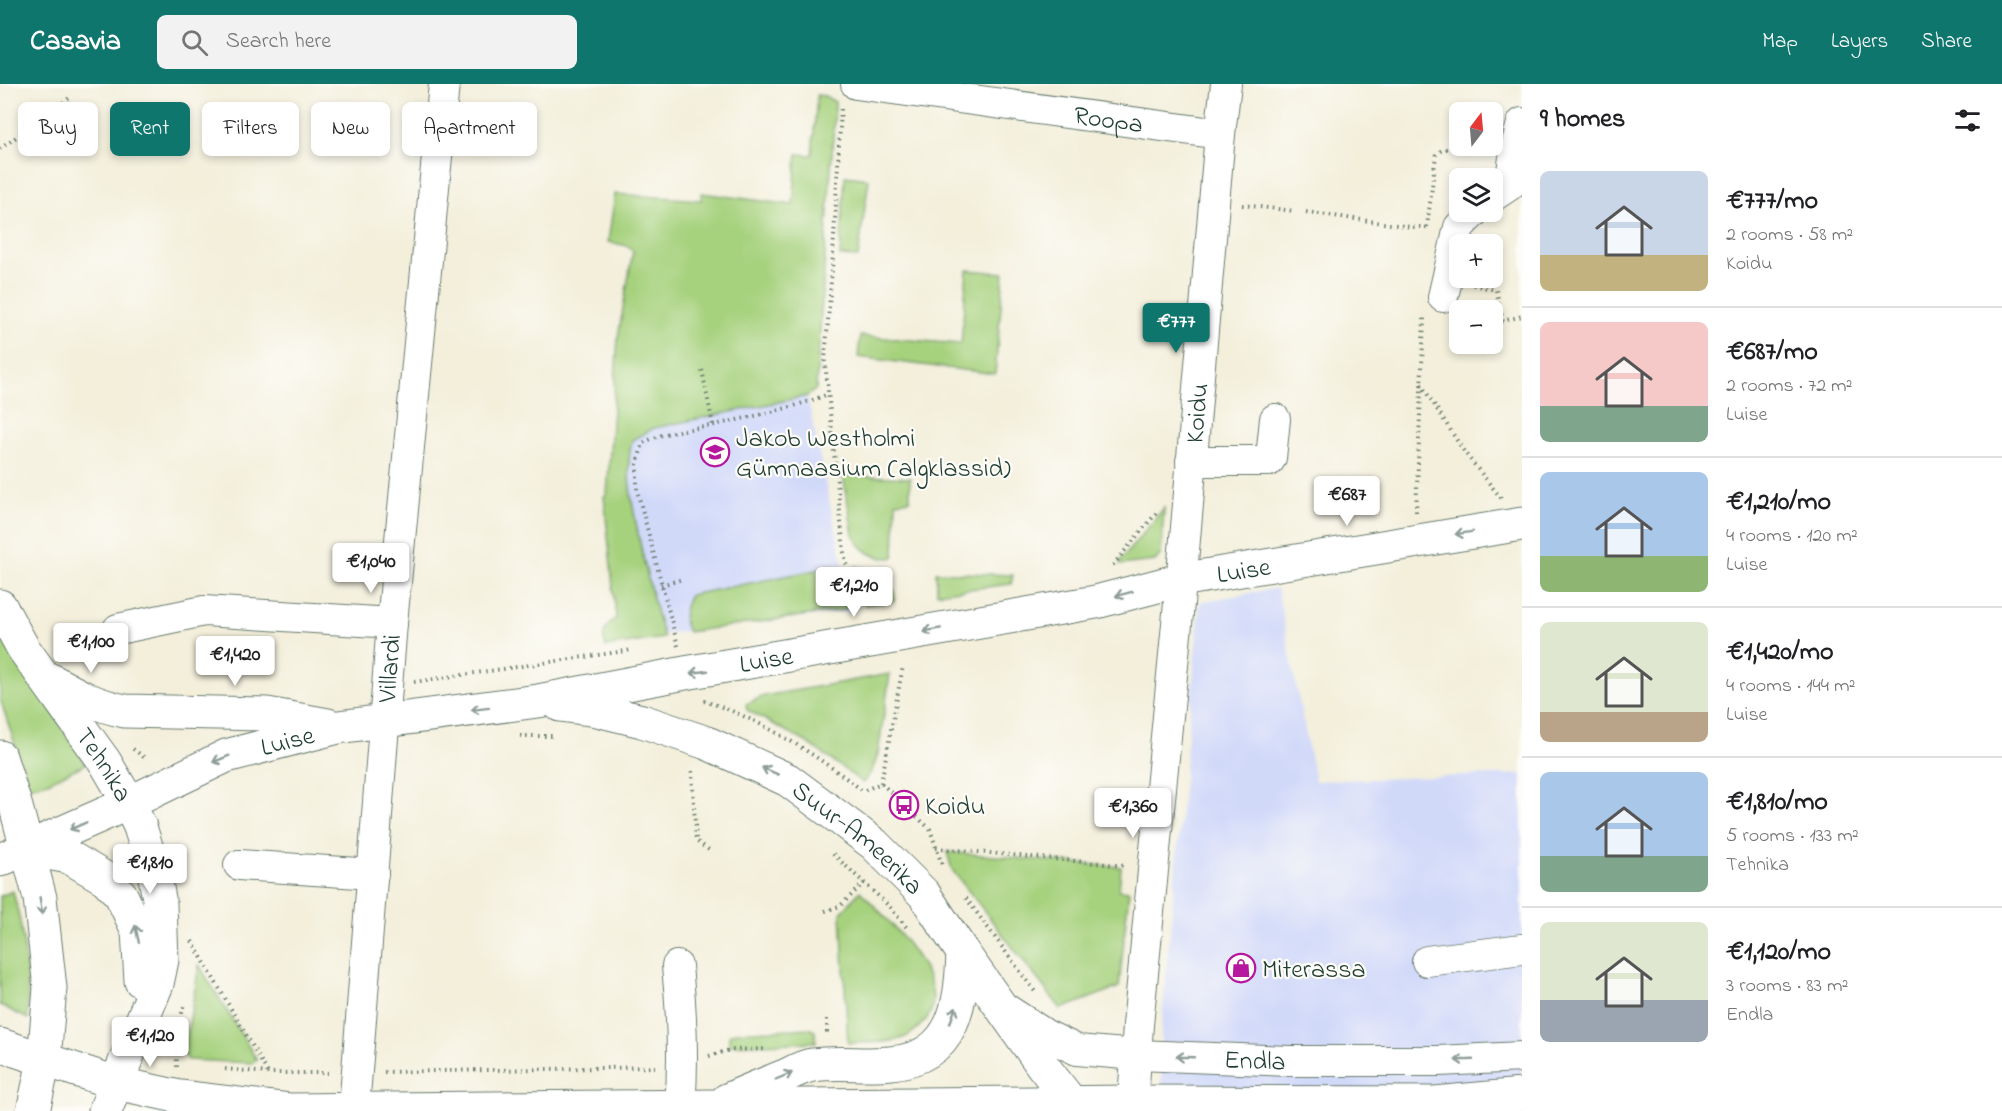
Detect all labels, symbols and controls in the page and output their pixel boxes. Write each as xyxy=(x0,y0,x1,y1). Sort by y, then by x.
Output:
search box xyxy=(157,15,577,69)
text: Casavia xyxy=(30,22,121,63)
icon: search xyxy=(178,26,211,59)
text: Search here xyxy=(226,26,331,58)
text: Map xyxy=(1762,27,1798,57)
text: Layers xyxy=(1831,27,1888,57)
text: Share xyxy=(1921,27,1972,57)
street label: Roopa xyxy=(1071,98,1145,145)
text: 9 homes xyxy=(1540,101,1625,139)
chip: Buy xyxy=(18,102,98,156)
chip: Rent xyxy=(110,102,190,156)
chip: Filters xyxy=(202,102,299,156)
chip: New xyxy=(311,102,390,156)
chip: Apartment xyxy=(402,102,537,156)
north arrow xyxy=(1449,102,1503,156)
map controls xyxy=(1449,102,1503,354)
icon: filters xyxy=(1951,104,1984,137)
button: layers xyxy=(1449,168,1503,222)
text: €777/mo xyxy=(1726,183,1818,221)
icon: home xyxy=(1588,195,1660,267)
text: 2 rooms · 58 m² xyxy=(1726,221,1853,250)
button: + xyxy=(1449,234,1503,288)
text: Koidu xyxy=(1726,250,1772,279)
button: − xyxy=(1449,300,1503,354)
pin: €777 xyxy=(1140,303,1212,354)
text: €777 xyxy=(1157,308,1195,337)
text: €687/mo xyxy=(1726,334,1818,372)
icon: home xyxy=(1588,346,1660,418)
text: 2 rooms · 72 m² xyxy=(1726,372,1853,401)
street label: Koidu xyxy=(1177,382,1220,445)
text: Luise xyxy=(1726,401,1768,430)
place label: Jakob Westholmi Gümnaasium (algklassid) xyxy=(736,421,1011,489)
school or university icon: Jakob Westholmi Gümnaasium (algklassid) xyxy=(699,436,731,468)
pin: €687 xyxy=(1311,476,1383,527)
text: €687 xyxy=(1328,481,1366,510)
text: €1,210/mo xyxy=(1726,484,1831,522)
icon: home xyxy=(1588,496,1660,568)
text: 4 rooms · 120 m² xyxy=(1726,522,1858,551)
one-way arrow xyxy=(1455,528,1475,539)
pin: €1,040 xyxy=(322,543,420,594)
text: €1,040 xyxy=(346,548,396,577)
street label: Luise xyxy=(1214,549,1274,596)
text: Luise xyxy=(1726,551,1768,580)
pin: €1,210 xyxy=(805,567,903,618)
text: €1,210 xyxy=(830,572,878,601)
one-way arrow xyxy=(1115,589,1134,600)
pin: €1,100 xyxy=(42,623,140,674)
one-way arrow xyxy=(923,625,942,636)
text: €1,100 xyxy=(67,628,115,657)
street label: Villardi xyxy=(370,633,413,705)
text: €1,420/mo xyxy=(1726,634,1833,672)
pin: €1,420 xyxy=(186,636,284,687)
street label: Luise xyxy=(737,639,797,685)
text: €1,420 xyxy=(210,641,260,670)
icon: home xyxy=(1588,646,1660,718)
one-way arrow xyxy=(689,666,709,677)
text: 4 rooms · 144 m² xyxy=(1726,672,1856,701)
text: Luise xyxy=(1726,701,1768,730)
one-way arrow xyxy=(471,704,490,715)
street label: Luise xyxy=(257,718,319,768)
street label: Tehnika xyxy=(64,721,140,810)
one-way arrow xyxy=(212,754,231,765)
one-way arrow xyxy=(761,765,779,777)
street label: Suur-Ameerika xyxy=(783,773,931,905)
text: €1,810/mo xyxy=(1726,784,1828,822)
pin: €1,360 xyxy=(1084,788,1182,839)
bus stop icon: Koidu xyxy=(888,789,920,821)
place label: Koidu xyxy=(925,789,985,827)
text: €1,360 xyxy=(1108,793,1158,822)
icon: home xyxy=(1588,796,1660,868)
one-way arrow xyxy=(70,821,88,833)
text: 5 rooms · 133 m² xyxy=(1726,822,1859,851)
pin: €1,810 xyxy=(101,844,199,895)
text: €1,810 xyxy=(127,849,173,878)
text: Tehnika xyxy=(1726,851,1789,880)
one-way arrow xyxy=(35,896,46,916)
one-way arrow xyxy=(131,925,143,944)
text: €1,120/mo xyxy=(1726,934,1831,972)
icon: home xyxy=(1588,946,1660,1018)
shop icon: Miterassa xyxy=(1225,952,1257,984)
place label: Miterassa xyxy=(1262,952,1365,990)
text: 3 rooms · 83 m² xyxy=(1726,972,1848,1001)
text: Endla xyxy=(1726,1001,1773,1030)
one-way arrow xyxy=(949,1006,960,1025)
pin: €1,120 xyxy=(101,1017,199,1068)
text: €1,120 xyxy=(126,1022,174,1051)
street label: Endla xyxy=(1223,1042,1286,1083)
one-way arrow xyxy=(1175,1051,1195,1062)
one-way arrow xyxy=(1454,1054,1474,1065)
one-way arrow xyxy=(774,1070,792,1081)

